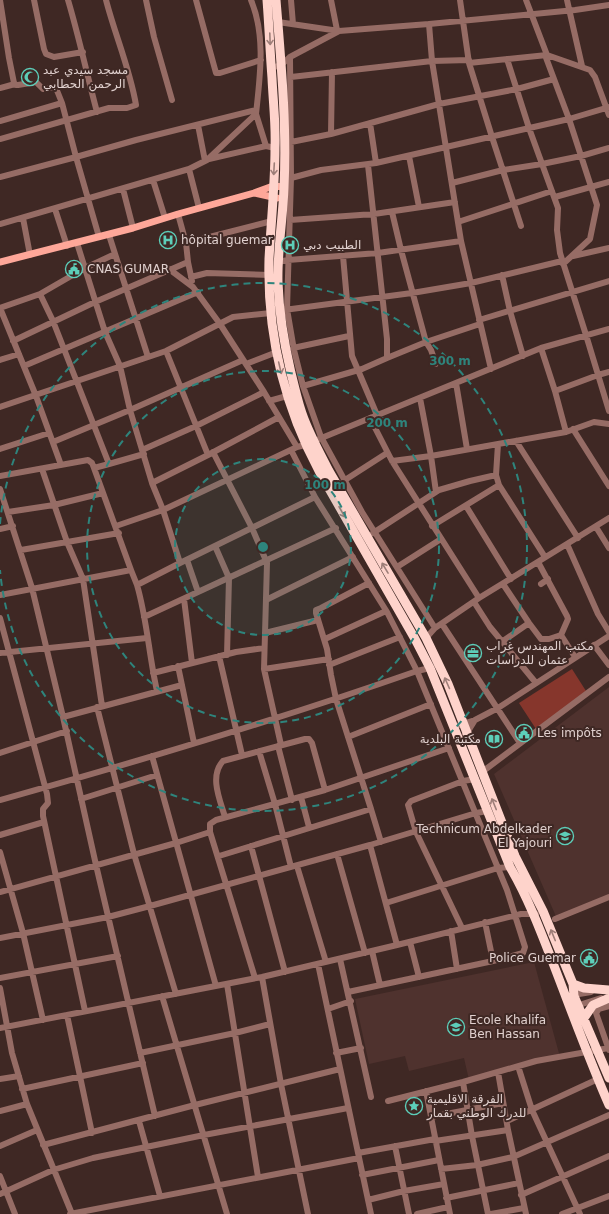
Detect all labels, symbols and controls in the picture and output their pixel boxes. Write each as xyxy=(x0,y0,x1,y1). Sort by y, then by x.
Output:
one-way arrow xyxy=(266,32,274,45)
place label: مسجد سيدي عبد الرحمن الحطابي xyxy=(43,63,128,92)
mosque icon: مسجد سيدي عبد الرحمن الحطابي xyxy=(20,67,40,87)
one-way arrow xyxy=(271,162,278,175)
hospital icon: hôpital guemar xyxy=(158,230,178,250)
place label: hôpital guemar xyxy=(181,233,273,247)
hospital icon: الطبيب دبي xyxy=(280,235,300,255)
place label: الطبيب دبي xyxy=(303,238,361,252)
public building icon: CNAS GUMAR xyxy=(64,259,84,279)
place label: CNAS GUMAR xyxy=(87,262,169,276)
text: 300 m xyxy=(429,354,471,368)
one-way arrow xyxy=(277,361,285,374)
text: 200 m xyxy=(366,416,408,430)
text: 100 m xyxy=(304,478,346,492)
one-way arrow xyxy=(338,506,346,518)
centre of rings xyxy=(256,540,270,554)
one-way arrow xyxy=(381,562,389,574)
place label: مكتب المهندس غراب عثمان للدراسات xyxy=(486,639,594,668)
office icon: مكتب المهندس غراب عثمان للدراسات xyxy=(463,643,483,663)
one-way arrow xyxy=(443,677,450,689)
public building icon: Les impôts xyxy=(514,723,534,743)
place label: Les impôts xyxy=(537,726,602,740)
library icon: مكتبة البلدية xyxy=(484,729,504,749)
place label: مكتبة البلدية xyxy=(420,732,481,746)
one-way arrow xyxy=(490,798,498,810)
place label: Technicum Abdelkader El Yajouri xyxy=(415,822,552,850)
school or university icon: Technicum Abdelkader El Yajouri xyxy=(555,826,575,846)
one-way arrow xyxy=(549,930,556,942)
public building icon: Police Guemar xyxy=(579,948,599,968)
place label: Police Guemar xyxy=(489,951,576,965)
place label: Ecole Khalifa Ben Hassan xyxy=(469,1013,546,1041)
school or university icon: Ecole Khalifa Ben Hassan xyxy=(446,1017,466,1037)
place label: الفرقة الاقليمية للدرك الوطني بقمار xyxy=(426,1092,526,1121)
place icon: الفرقة الاقليمية للدرك الوطني بقمار xyxy=(404,1096,424,1116)

